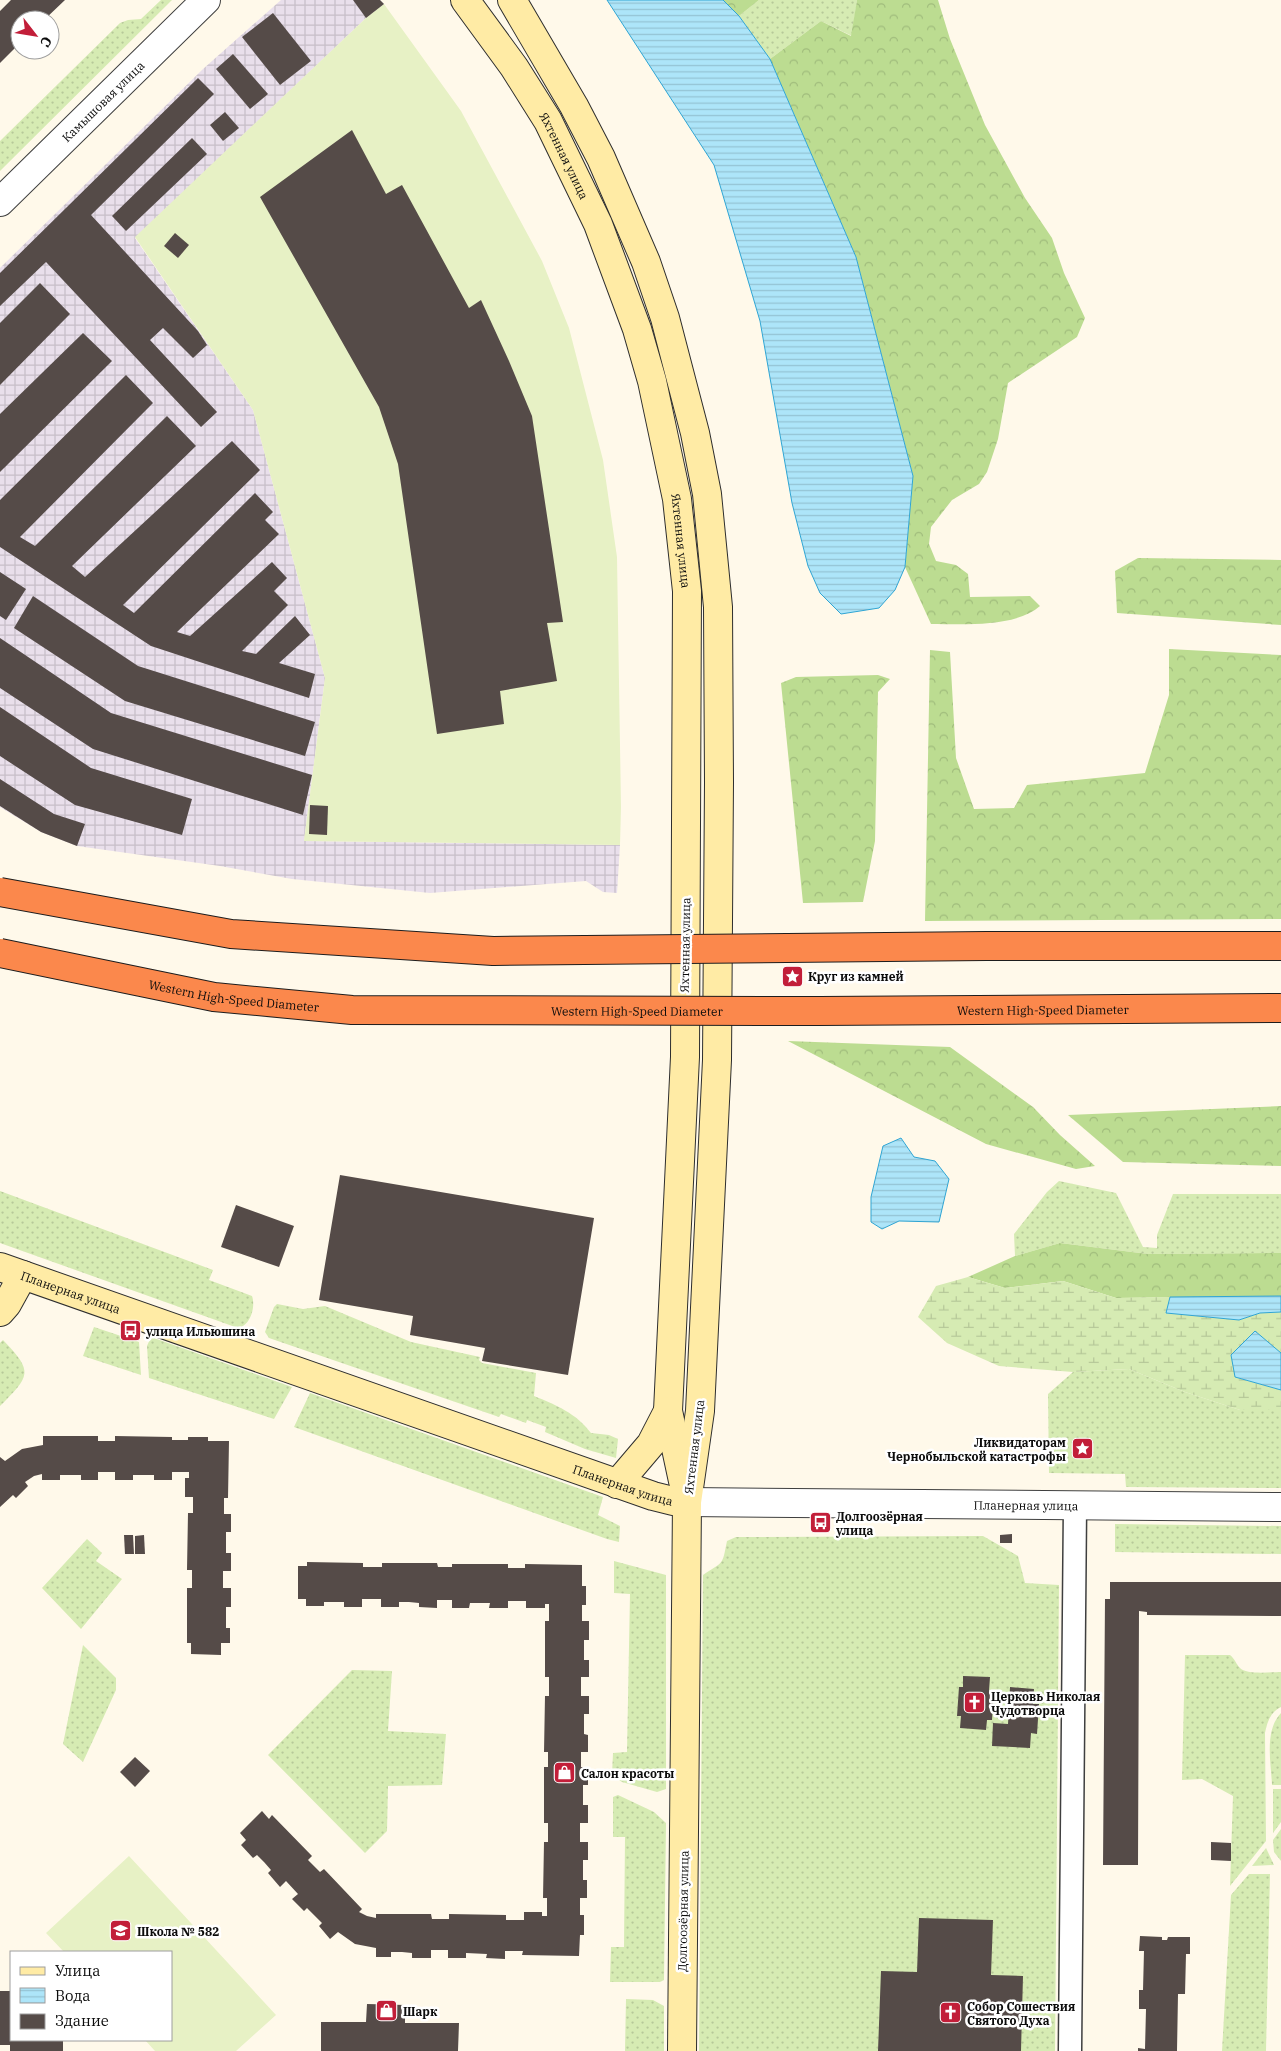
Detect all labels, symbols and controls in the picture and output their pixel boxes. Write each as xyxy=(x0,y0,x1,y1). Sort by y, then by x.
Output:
north arrow xyxy=(10,10,60,60)
text: С xyxy=(36,33,56,50)
street label: Камышовая улица xyxy=(59,57,147,145)
street label: Яхтенная улица xyxy=(537,109,592,202)
street label: Яхтенная улица xyxy=(668,492,694,589)
street label: Яхтенная улица xyxy=(677,897,693,993)
place icon: Круг из камней xyxy=(780,964,804,988)
place label: Круг из камней xyxy=(808,969,904,984)
street label: Western High-Speed Diameter xyxy=(147,976,320,1014)
street label: Western High-Speed Diameter xyxy=(957,1001,1130,1018)
street label: Western High-Speed Diameter xyxy=(551,1003,724,1018)
street label: Планерная улица xyxy=(19,1267,123,1316)
bus stop icon: улица Ильюшина xyxy=(118,1319,142,1343)
place label: улица Ильюшина xyxy=(145,1324,255,1339)
street label: Яхтенная улица xyxy=(681,1398,707,1495)
place label: Ликвидаторам Чернобыльской катастрофы xyxy=(887,1435,1066,1464)
place icon: Ликвидаторам Чернобыльской катастрофы xyxy=(1070,1437,1094,1461)
street label: Планерная улица xyxy=(571,1461,675,1508)
street label: Планерная улица xyxy=(974,1497,1079,1513)
place label: Долгоозёрная улица xyxy=(835,1509,923,1538)
bus stop icon: Долгоозёрная улица xyxy=(808,1511,832,1535)
place label: Церковь Николая Чудотворца xyxy=(991,1689,1100,1718)
church icon: Церковь Николая Чудотворца xyxy=(963,1691,987,1715)
shop icon: Салон красоты xyxy=(553,1761,577,1785)
place label: Салон красоты xyxy=(581,1766,674,1781)
street label: Долгоозёрная улица xyxy=(674,1850,692,1972)
school or university icon: Школа № 582 xyxy=(109,1919,133,1943)
place label: Школа № 582 xyxy=(137,1924,219,1939)
legend xyxy=(10,1951,172,2041)
text: Улица xyxy=(55,1961,100,1980)
text: Вода xyxy=(55,1986,91,2005)
shop icon: Шарк xyxy=(375,1999,399,2023)
place label: Собор Сошествия Святого Духа xyxy=(967,1999,1075,2028)
church icon: Собор Сошествия Святого Духа xyxy=(939,2001,963,2025)
place label: Шарк xyxy=(403,2004,438,2019)
text: Здание xyxy=(55,2011,109,2030)

